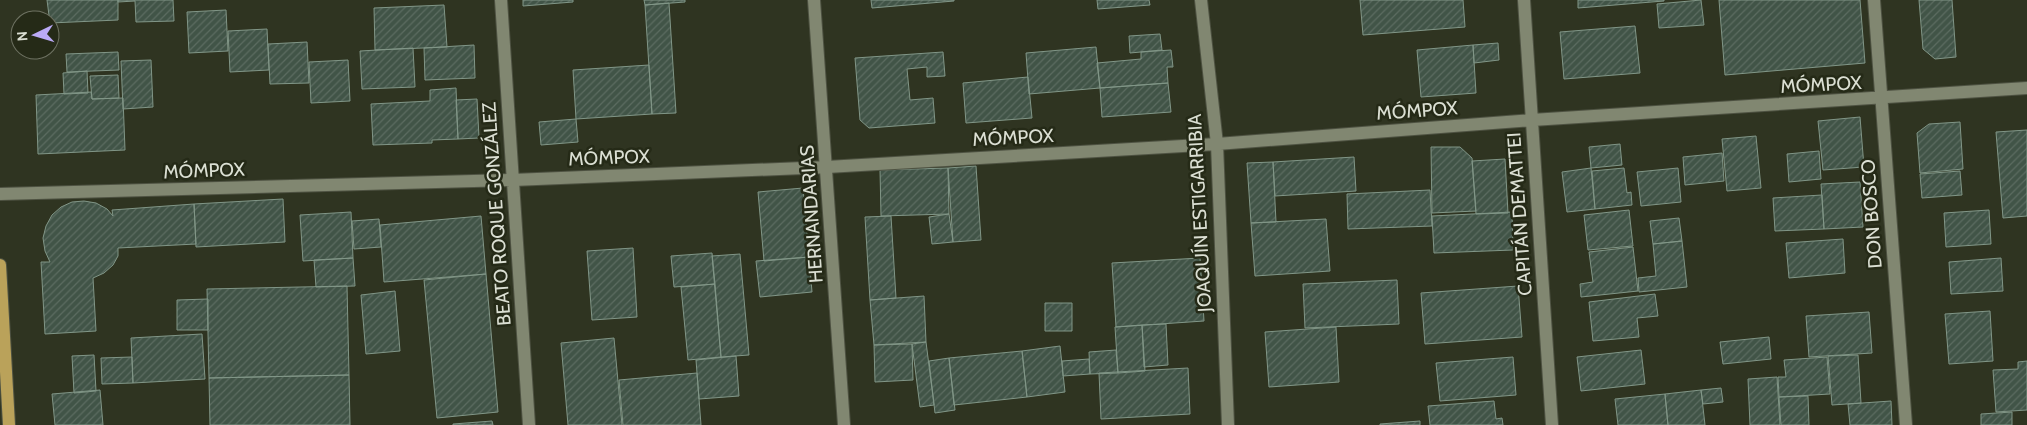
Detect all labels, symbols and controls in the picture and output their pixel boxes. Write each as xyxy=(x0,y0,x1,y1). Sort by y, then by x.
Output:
north arrow xyxy=(10,10,60,60)
text: N xyxy=(13,30,31,42)
street label: MÓMPOX xyxy=(1780,70,1863,98)
street label: MÓMPOX xyxy=(1376,95,1459,125)
street label: BEATO ROQUE GONZÁLEZ xyxy=(476,101,516,326)
street label: JOAQUÍN ESTIGARRIBIA xyxy=(1182,113,1216,314)
street label: MÓMPOX xyxy=(972,123,1055,151)
street label: CAPITÁN DEMATTEI xyxy=(1501,132,1537,296)
street label: MÓMPOX xyxy=(568,144,651,170)
street label: HERNANDARIAS xyxy=(795,144,828,284)
street label: MÓMPOX xyxy=(163,157,246,183)
street label: DON BOSCO xyxy=(1856,159,1887,269)

